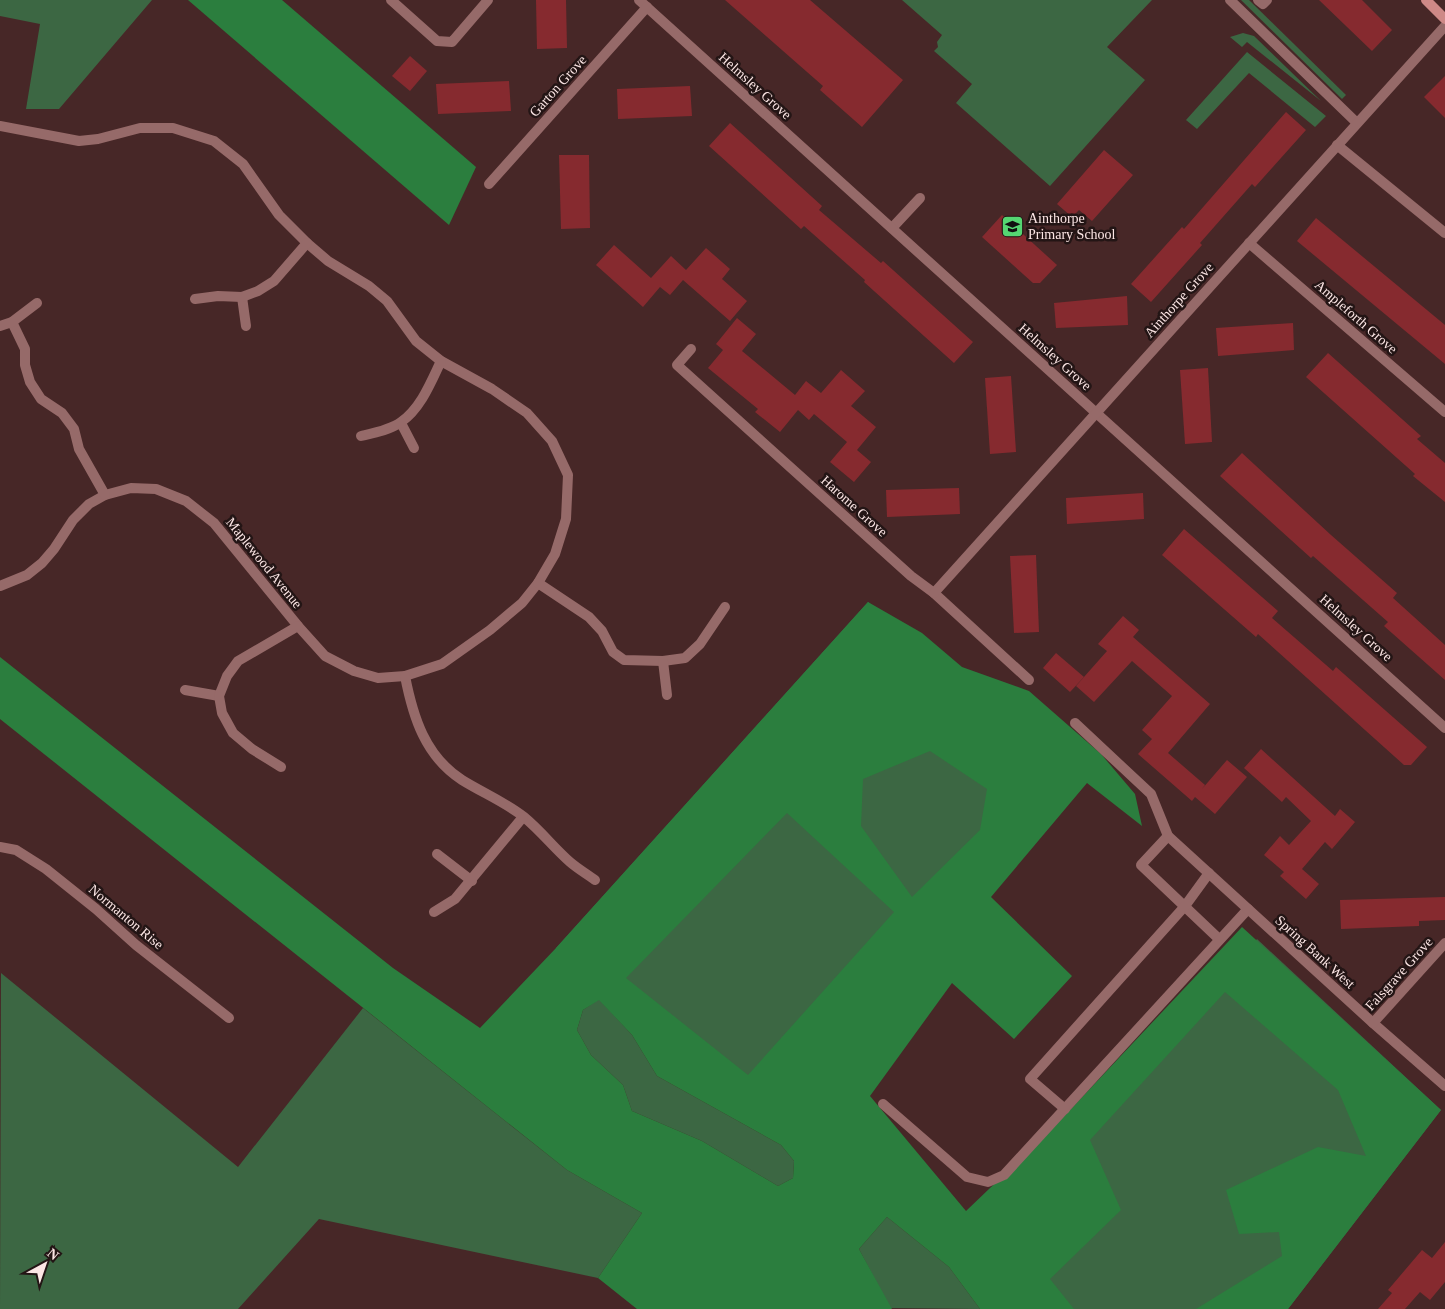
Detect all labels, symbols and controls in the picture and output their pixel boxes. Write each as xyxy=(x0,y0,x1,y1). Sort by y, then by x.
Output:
street label: Helmsley Grove xyxy=(716,50,794,122)
street label: Garton Grove xyxy=(527,52,589,120)
place label: Ainthorpe Primary School xyxy=(1028,211,1116,242)
school or university icon: Ainthorpe Primary School xyxy=(1000,214,1024,238)
street label: Ainthorpe Grove xyxy=(1142,260,1216,340)
street label: Ampleforth Grove xyxy=(1312,277,1400,357)
street label: Helmsley Grove xyxy=(1016,321,1094,393)
street label: Harome Grove xyxy=(818,472,890,540)
street label: Maplewood Avenue xyxy=(223,515,305,611)
street label: Helmsley Grove xyxy=(1317,592,1395,664)
street label: Normanton Rise xyxy=(86,882,166,952)
street label: Spring Bank West xyxy=(1272,913,1358,992)
street label: Falsgrave Grove xyxy=(1362,934,1436,1014)
north arrow xyxy=(20,1239,70,1289)
text: N xyxy=(44,1245,62,1263)

